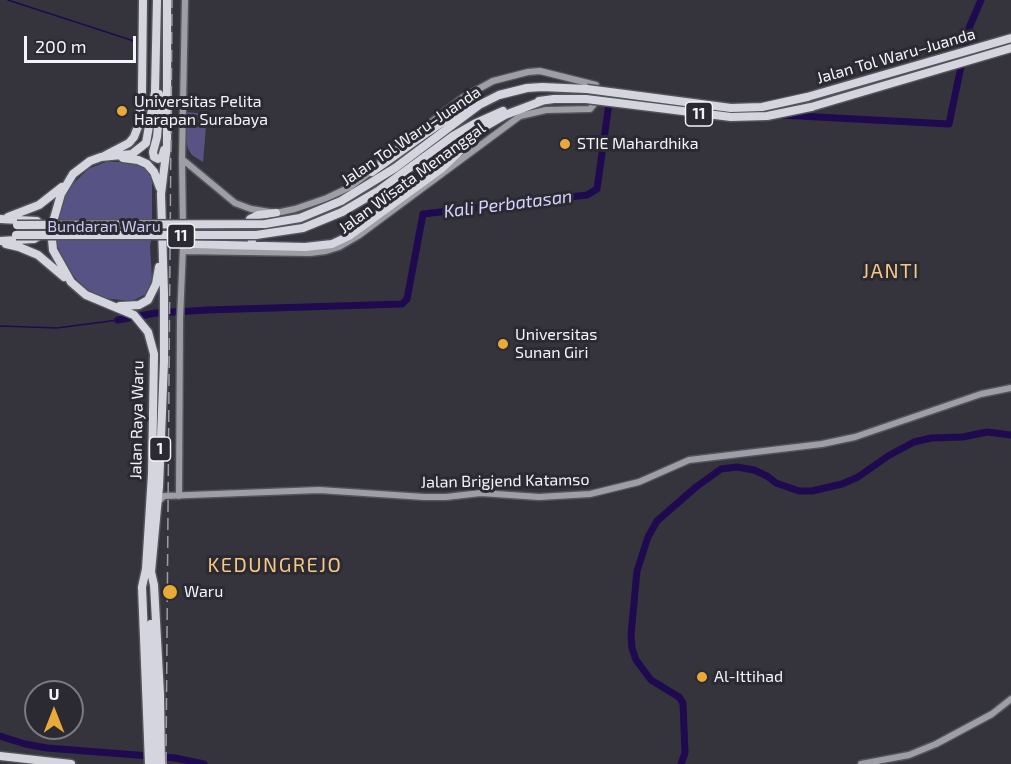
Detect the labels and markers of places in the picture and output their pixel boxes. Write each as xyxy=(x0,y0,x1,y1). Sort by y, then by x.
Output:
place label: Universitas Pelita Harapan Surabaya xyxy=(134,92,268,130)
marker: Universitas Pelita Harapan Surabaya xyxy=(115,104,129,118)
place label: STIE Mahardhika xyxy=(577,134,699,154)
marker: STIE Mahardhika xyxy=(558,137,572,151)
place label: Universitas Sunan Giri xyxy=(515,325,597,363)
marker: Universitas Sunan Giri xyxy=(496,337,510,351)
place label: Waru xyxy=(184,582,223,602)
marker: Waru xyxy=(161,583,179,601)
place label: Al-Ittihad xyxy=(714,667,783,687)
marker: Al-Ittihad xyxy=(695,670,709,684)

